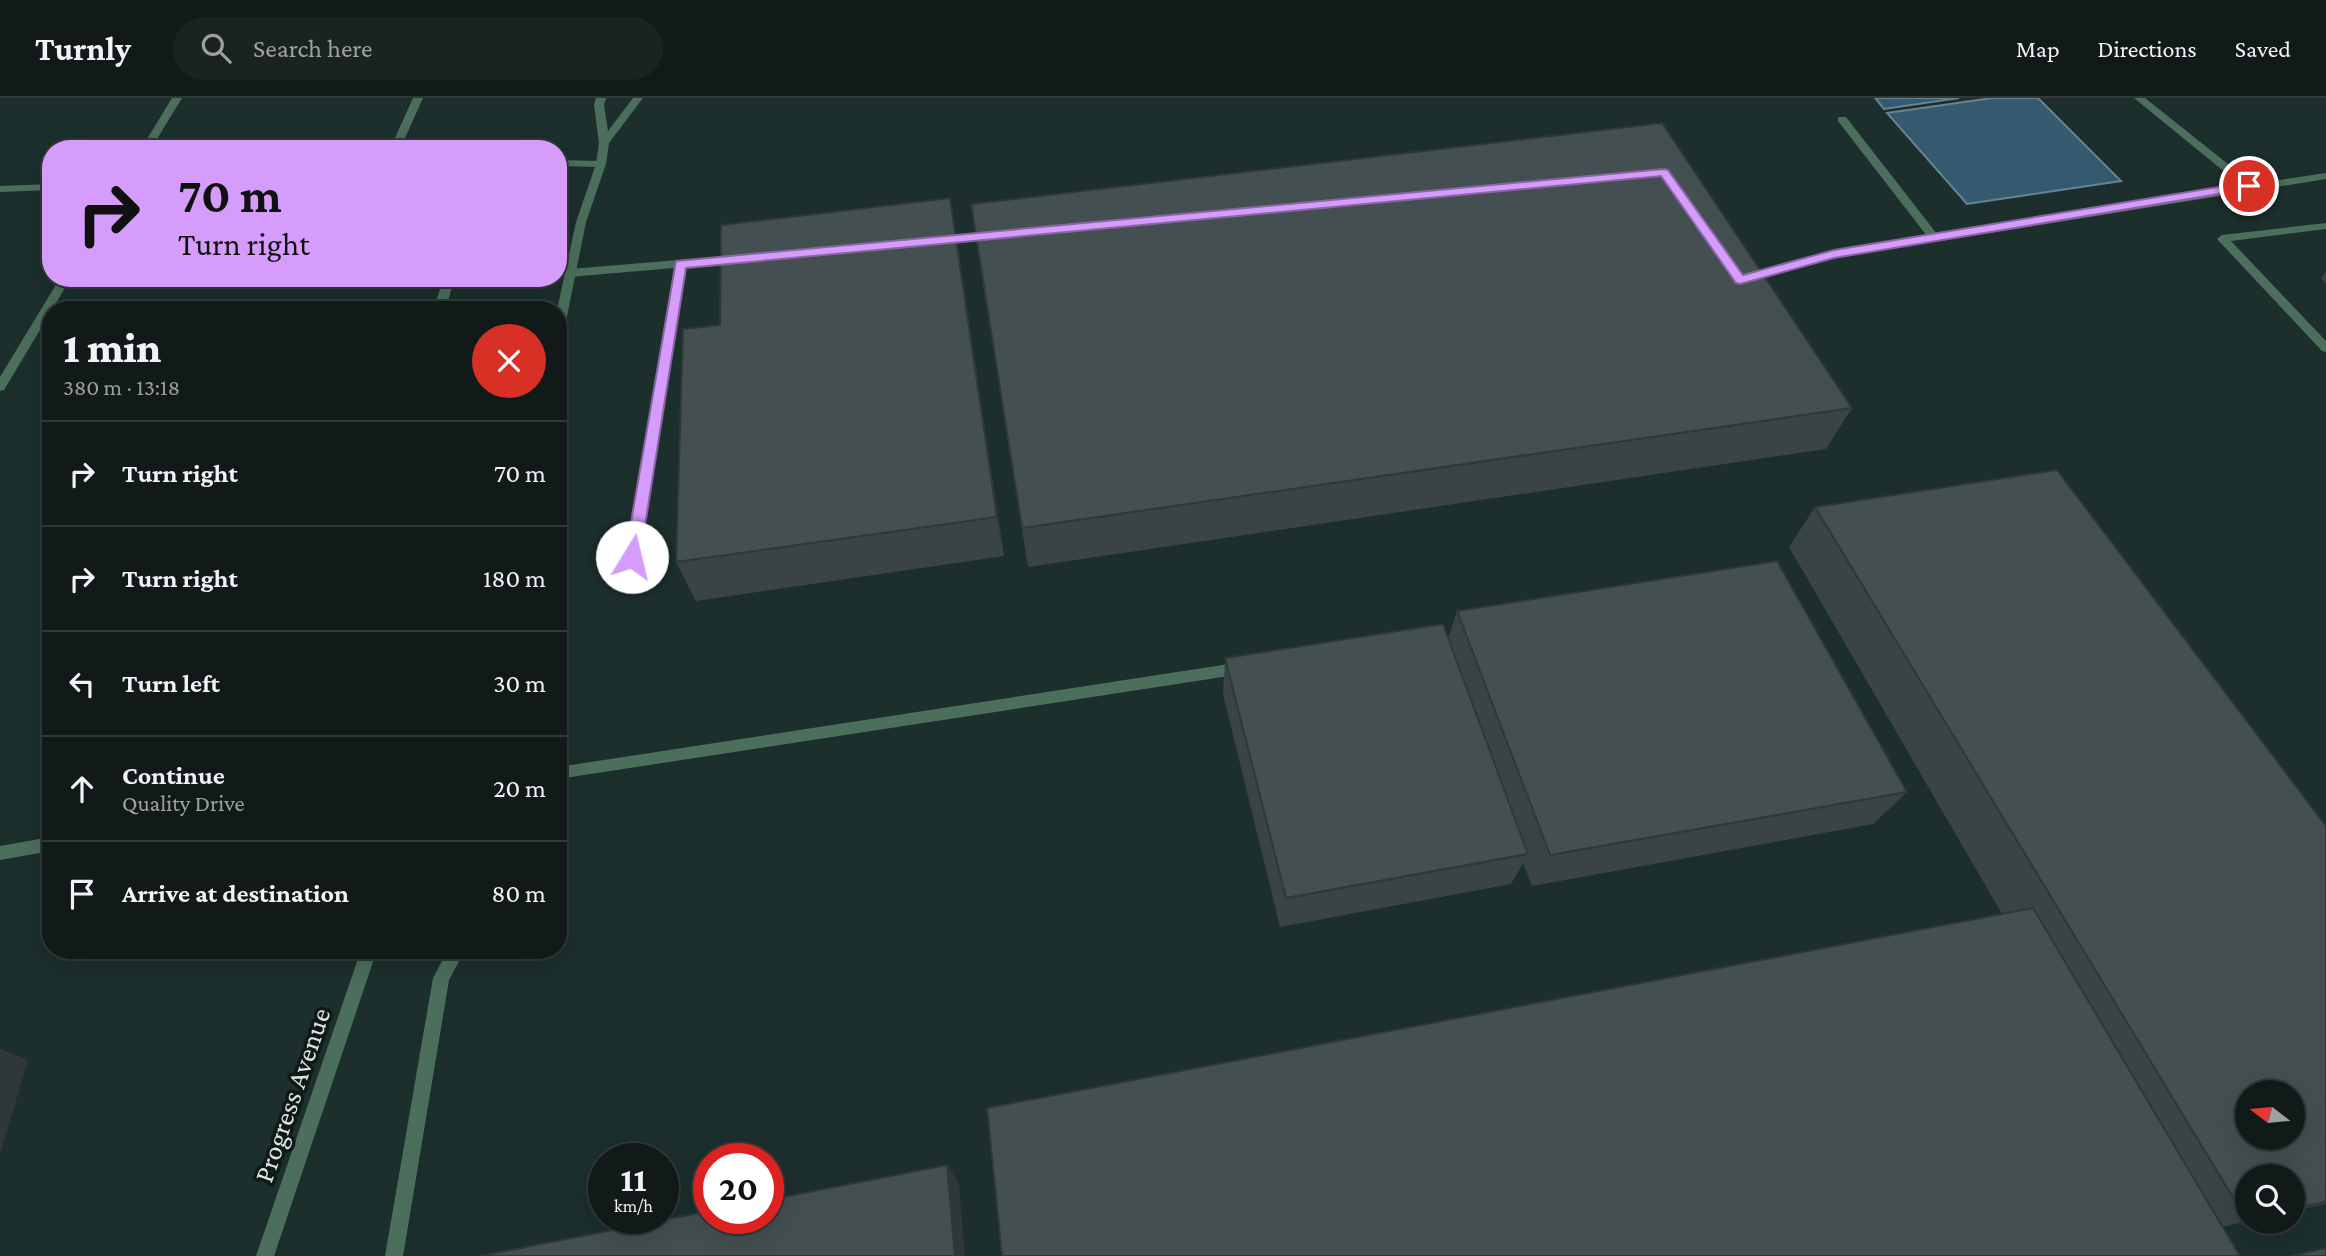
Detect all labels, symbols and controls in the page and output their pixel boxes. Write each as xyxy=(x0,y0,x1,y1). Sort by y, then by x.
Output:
search box xyxy=(173,17,663,80)
icon: search xyxy=(197,29,235,67)
text: Turnly xyxy=(35,30,131,67)
text: Search here xyxy=(253,34,372,63)
text: Map xyxy=(2016,35,2060,62)
text: Directions xyxy=(2098,35,2197,62)
text: Saved xyxy=(2235,35,2291,62)
pin xyxy=(2219,156,2279,216)
icon: arrive xyxy=(2230,167,2268,205)
icon: right xyxy=(63,168,154,259)
text: 70 m xyxy=(178,168,282,223)
text: Turn right xyxy=(178,226,310,262)
text: 1 min xyxy=(63,324,161,371)
button: close xyxy=(472,324,546,398)
text: 380 m · 13:18 xyxy=(63,374,180,400)
icon: right xyxy=(63,455,101,493)
text: Turn right xyxy=(122,459,238,488)
text: 70 m xyxy=(494,459,546,488)
position arrow xyxy=(595,520,669,594)
icon: right xyxy=(63,560,101,598)
text: Turn right xyxy=(122,564,238,593)
text: 180 m xyxy=(483,564,546,593)
icon: left xyxy=(63,665,101,703)
text: Turn left xyxy=(122,669,220,698)
text: 30 m xyxy=(493,669,546,698)
text: Continue xyxy=(122,761,225,790)
icon: ahead xyxy=(63,770,101,808)
text: 20 m xyxy=(493,774,546,803)
text: Quality Drive xyxy=(122,790,245,816)
icon: arrive xyxy=(63,875,101,913)
text: Arrive at destination xyxy=(122,879,349,908)
text: 80 m xyxy=(492,879,546,908)
street label: Progress Avenue xyxy=(248,1004,336,1186)
north arrow xyxy=(2235,1080,2305,1150)
map controls xyxy=(2235,1080,2305,1234)
speed limit sign: 20 xyxy=(693,1143,784,1234)
text: 11 xyxy=(620,1160,647,1199)
button: search xyxy=(2235,1164,2305,1234)
text: km/h xyxy=(614,1196,653,1216)

